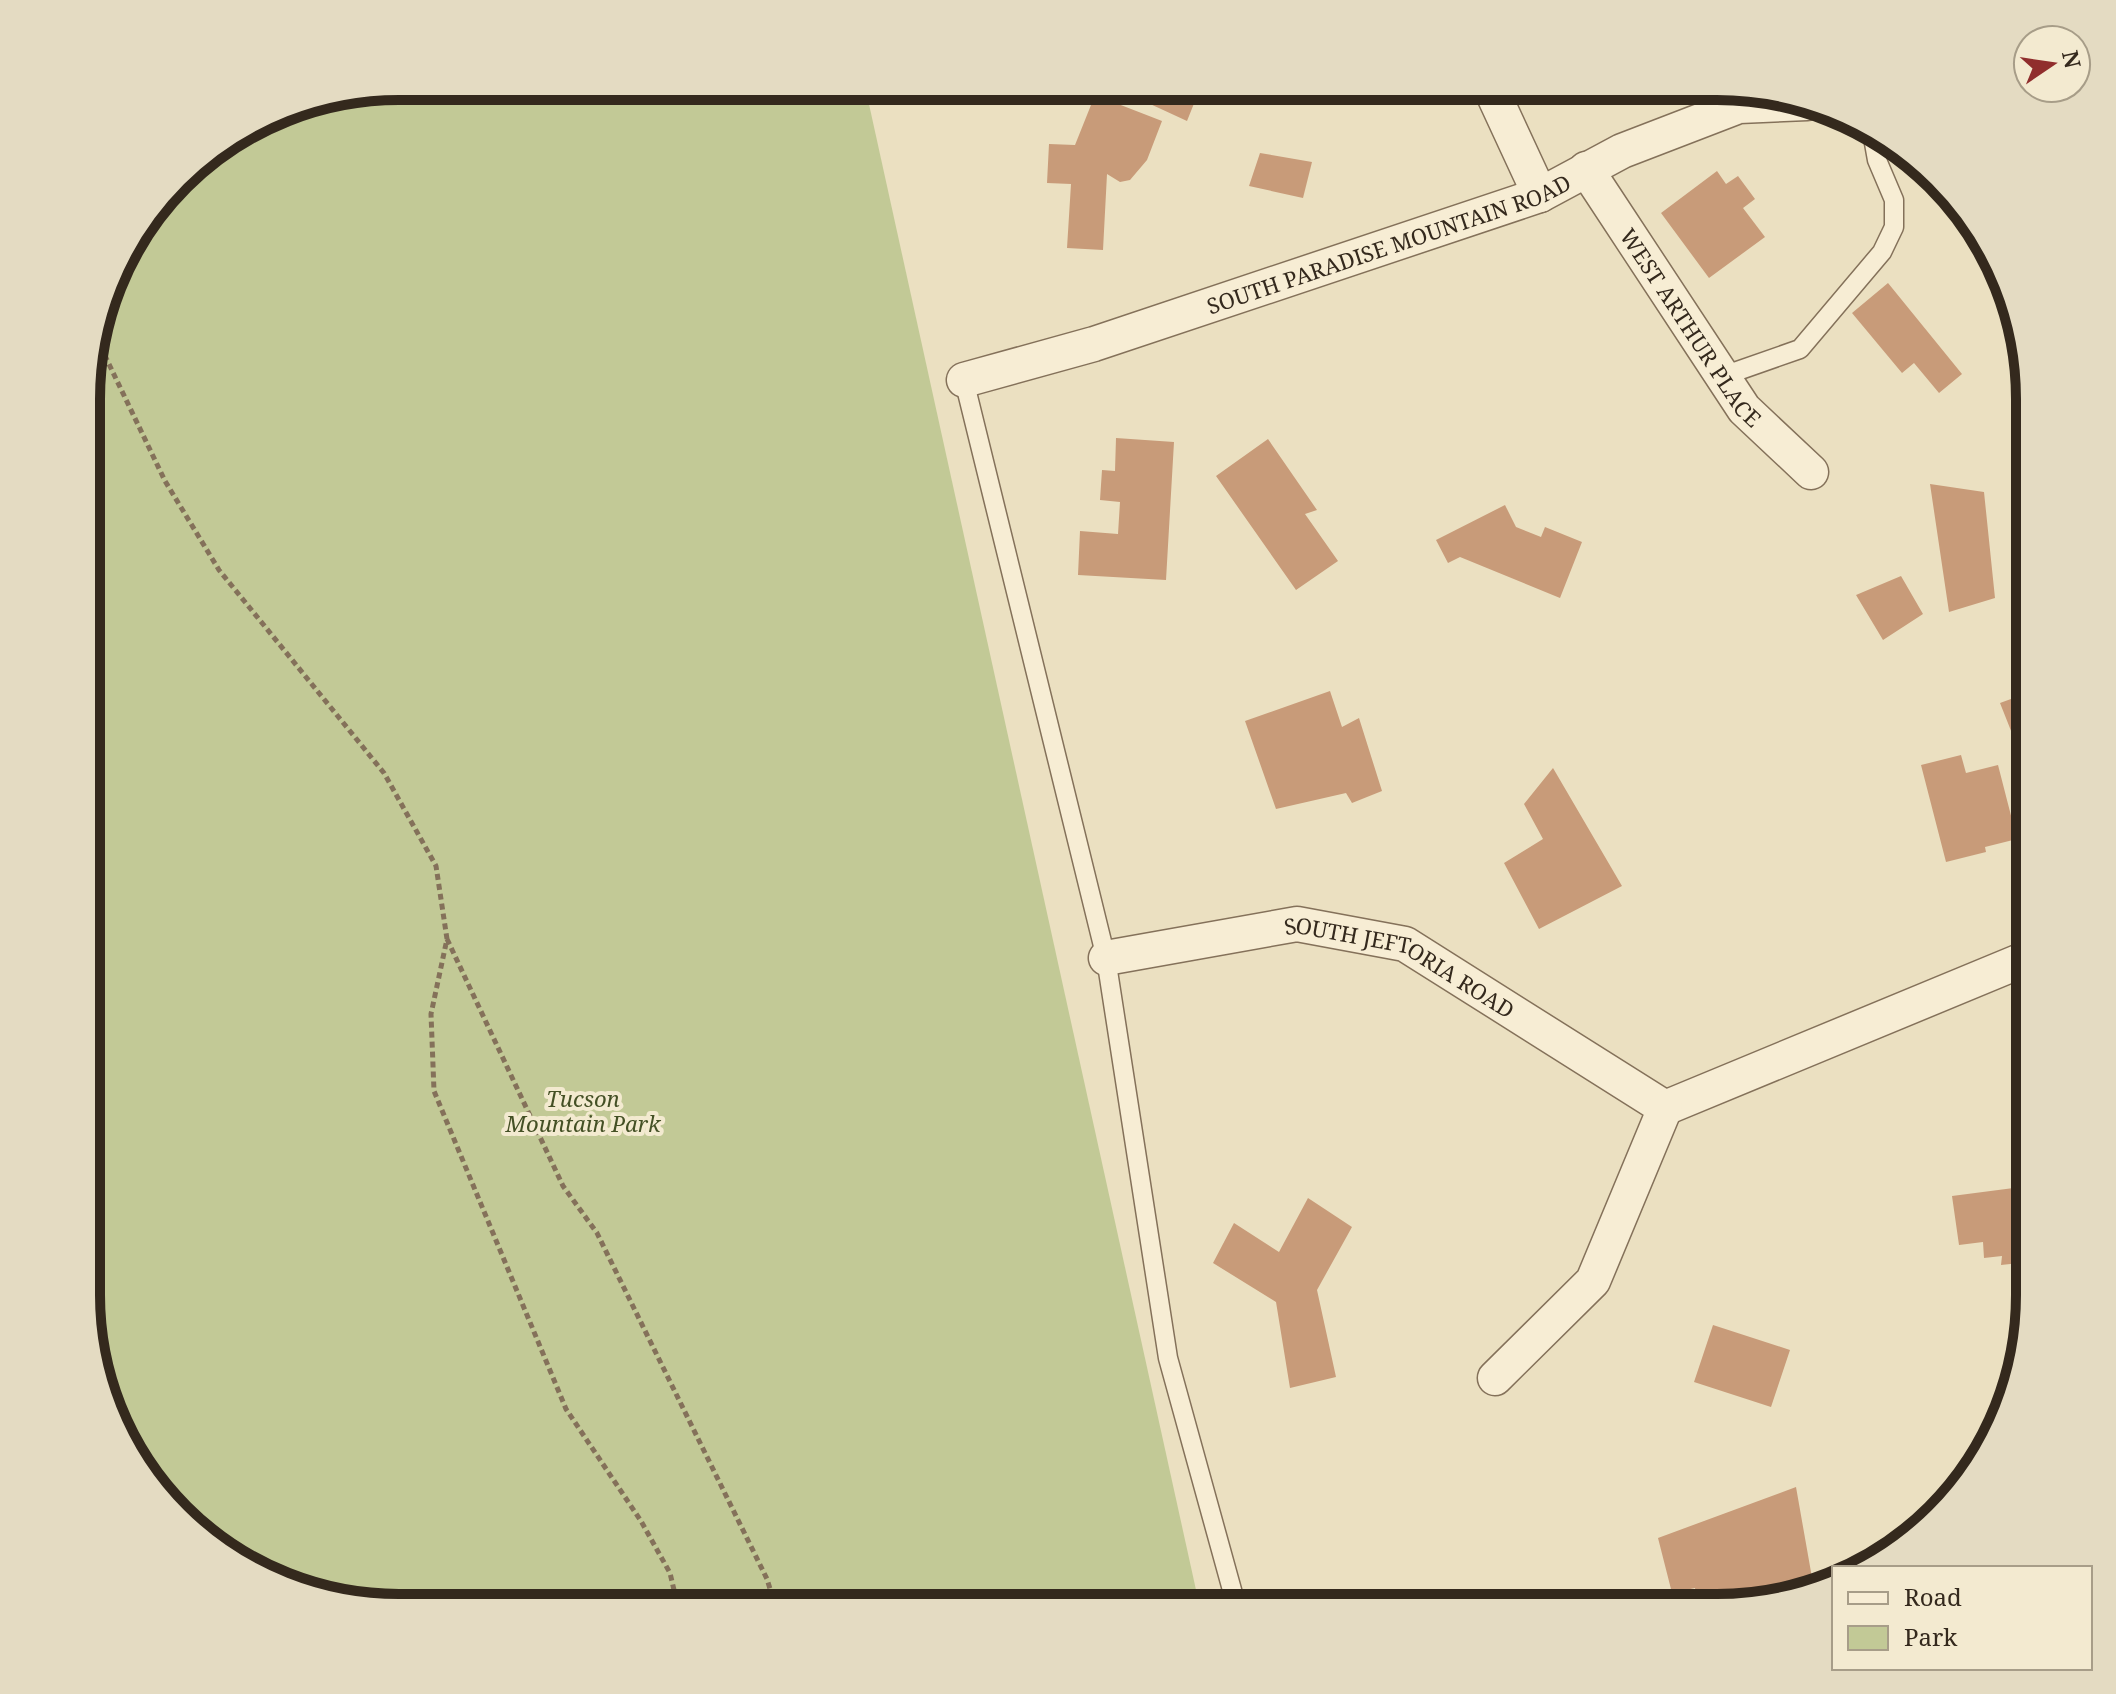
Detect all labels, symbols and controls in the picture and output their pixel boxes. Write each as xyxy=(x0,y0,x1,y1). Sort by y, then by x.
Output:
north arrow xyxy=(2012,24,2092,104)
text: N xyxy=(2056,47,2089,71)
street label: SOUTH PARADISE MOUNTAIN ROAD xyxy=(1203,166,1576,320)
street label: WEST ARTHUR PLACE xyxy=(1614,222,1768,433)
street label: SOUTH JEFTORIA ROAD xyxy=(1282,909,1521,1024)
park label: Tucson Mountain Park xyxy=(504,1083,662,1138)
legend xyxy=(1832,1566,2092,1670)
text: Road xyxy=(1904,1580,1962,1613)
text: Park xyxy=(1904,1620,1958,1653)

